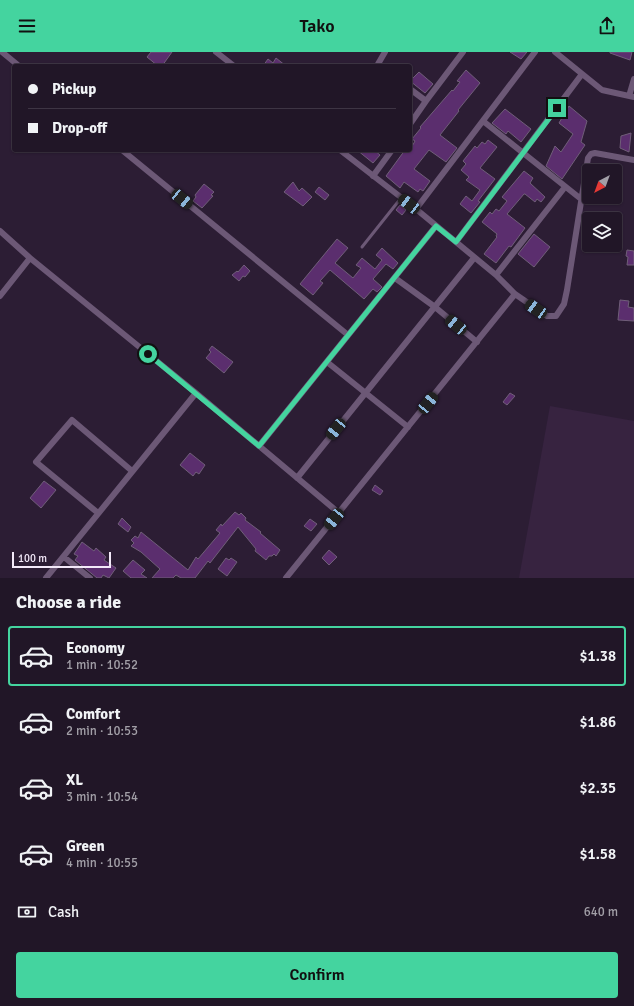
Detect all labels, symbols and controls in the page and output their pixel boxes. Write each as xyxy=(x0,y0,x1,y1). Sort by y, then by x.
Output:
icon: menu xyxy=(16,15,38,37)
text: Tako xyxy=(299,15,335,37)
icon: share xyxy=(596,15,618,37)
text: Pickup xyxy=(52,80,96,98)
route end xyxy=(548,99,566,117)
text: Drop-off xyxy=(52,119,107,137)
north arrow xyxy=(582,164,622,204)
map controls xyxy=(582,164,622,252)
car xyxy=(169,187,195,211)
car xyxy=(396,192,422,216)
button: layers xyxy=(582,212,622,252)
car xyxy=(523,297,549,321)
car xyxy=(443,313,469,337)
route start xyxy=(139,345,157,363)
car xyxy=(416,390,440,416)
car xyxy=(324,416,348,442)
car xyxy=(322,506,346,532)
scale bar xyxy=(12,550,111,569)
text: 100 m xyxy=(18,552,47,565)
text: Choose a ride xyxy=(16,591,121,613)
icon: car xyxy=(18,638,54,674)
text: Economy xyxy=(66,639,125,657)
text: $1.38 xyxy=(579,647,616,665)
text: 1 min · 10:52 xyxy=(66,657,138,673)
icon: car xyxy=(18,704,54,740)
text: Comfort xyxy=(66,705,120,723)
text: $1.86 xyxy=(579,713,616,731)
text: 2 min · 10:53 xyxy=(66,723,138,739)
icon: car xyxy=(18,770,54,806)
text: XL xyxy=(66,771,83,789)
text: $2.35 xyxy=(579,779,616,797)
text: 3 min · 10:54 xyxy=(66,789,138,805)
icon: car xyxy=(18,836,54,872)
text: Green xyxy=(66,837,105,855)
text: $1.58 xyxy=(579,845,616,863)
text: 4 min · 10:55 xyxy=(66,855,138,871)
icon: cash xyxy=(16,901,38,923)
text: Cash xyxy=(48,903,79,921)
text: 640 m xyxy=(584,904,618,920)
button: Confirm xyxy=(16,952,618,998)

